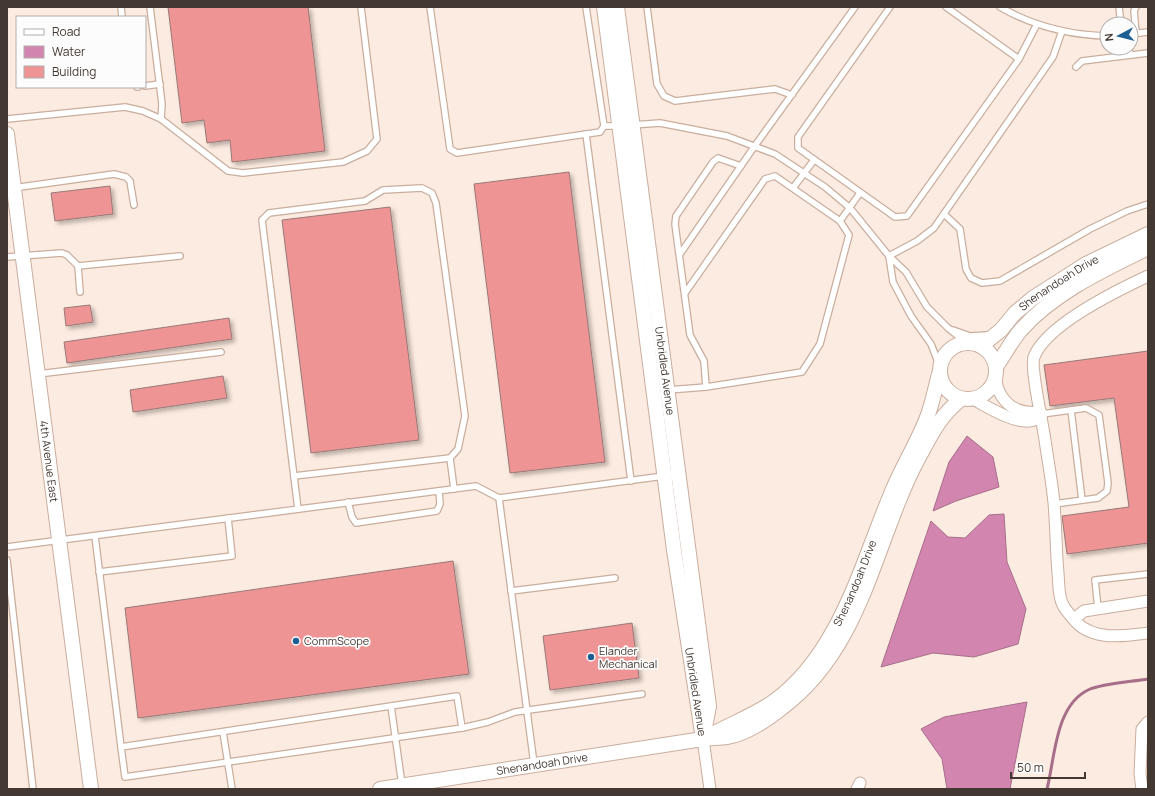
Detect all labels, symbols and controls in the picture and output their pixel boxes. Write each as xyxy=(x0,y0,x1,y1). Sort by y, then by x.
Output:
legend xyxy=(16,16,146,88)
north arrow xyxy=(1099,16,1139,56)
text: Road xyxy=(52,23,80,40)
text: N xyxy=(1101,32,1117,42)
text: Water xyxy=(52,43,86,60)
text: Building xyxy=(52,63,96,80)
street label: Shenandoah Drive xyxy=(1015,251,1101,314)
street label: Unbridled Avenue xyxy=(652,326,679,417)
street label: 4th Avenue East xyxy=(37,420,62,503)
street label: Shenandoah Drive xyxy=(829,537,880,629)
place label: CommScope xyxy=(304,633,370,648)
marker: CommScope xyxy=(291,636,301,646)
place label: Elander Mechanical xyxy=(599,643,657,671)
street label: Unbridled Avenue xyxy=(682,646,711,738)
marker: Elander Mechanical xyxy=(586,652,596,662)
street label: Shenandoah Drive xyxy=(495,749,589,778)
scale bar xyxy=(1011,754,1085,780)
text: 50 m xyxy=(1017,759,1044,776)

